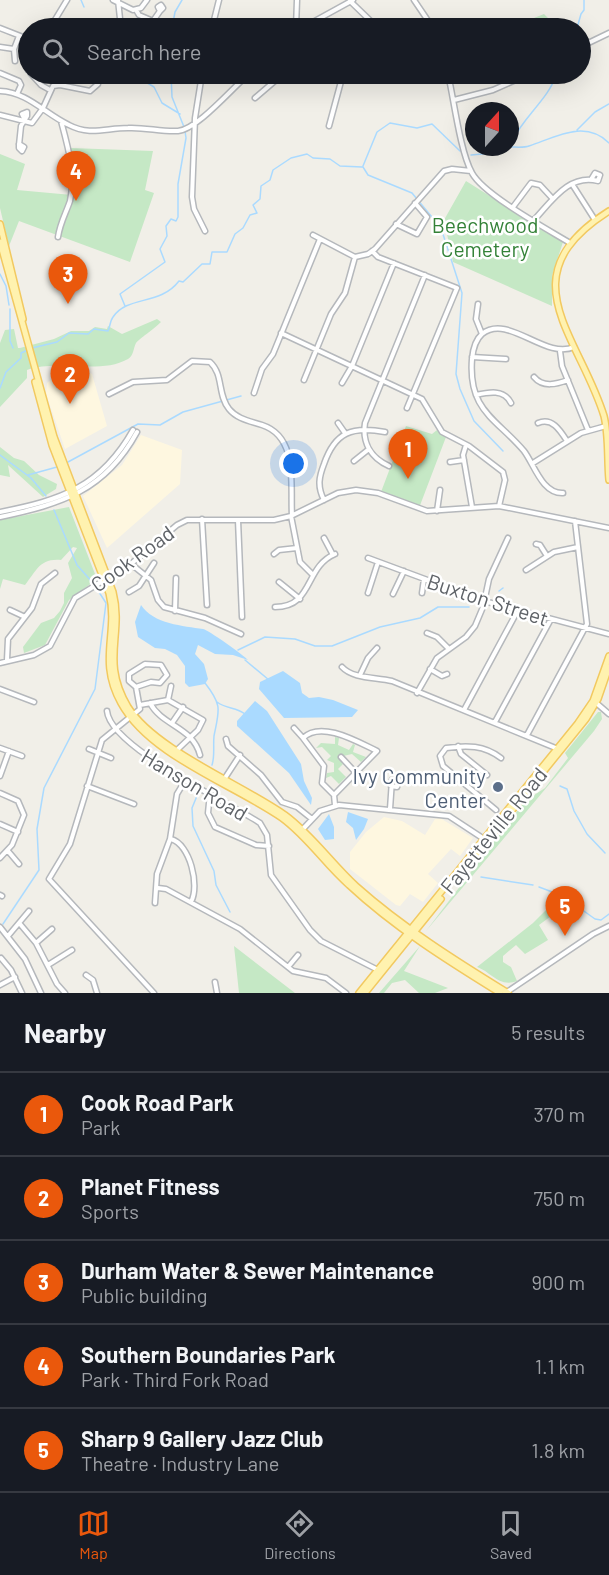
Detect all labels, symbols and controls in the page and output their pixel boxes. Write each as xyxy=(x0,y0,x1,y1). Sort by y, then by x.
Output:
search box xyxy=(18,18,591,84)
icon: search xyxy=(39,35,72,68)
text: Search here xyxy=(87,38,201,64)
north arrow xyxy=(465,102,519,156)
pin: 4 xyxy=(56,152,96,201)
park label: Beechwood Cemetery xyxy=(432,212,538,261)
pin: 3 xyxy=(48,254,88,304)
pin: 2 xyxy=(50,354,90,404)
pin: 1 xyxy=(388,430,428,479)
your location xyxy=(279,449,308,478)
street label: Cook Road xyxy=(86,519,178,597)
street label: Buxton Street xyxy=(424,568,552,630)
street label: Hanson Road xyxy=(137,743,253,825)
street label: Fayetteville Road xyxy=(435,762,551,898)
place label: Ivy Community Center xyxy=(353,763,486,812)
marker: Ivy Community Center xyxy=(491,780,505,794)
pin: 5 xyxy=(546,886,584,936)
text: Nearby xyxy=(24,1017,106,1048)
text: 5 results xyxy=(511,1020,585,1044)
text: Cook Road Park xyxy=(81,1089,234,1115)
text: 1 xyxy=(40,1102,47,1126)
text: 370 m xyxy=(533,1102,585,1126)
text: Park xyxy=(81,1115,120,1139)
text: Planet Fitness xyxy=(81,1173,220,1199)
text: 2 xyxy=(38,1186,49,1210)
text: 750 m xyxy=(533,1186,585,1210)
text: Sports xyxy=(81,1199,139,1223)
text: Durham Water & Sewer Maintenance xyxy=(81,1257,434,1283)
text: 3 xyxy=(38,1270,49,1294)
text: 900 m xyxy=(531,1270,585,1294)
text: Public building xyxy=(81,1283,207,1307)
text: Southern Boundaries Park xyxy=(81,1341,336,1367)
text: 4 xyxy=(37,1354,50,1378)
text: 1.1 km xyxy=(535,1354,585,1378)
text: Park · Third Fork Road xyxy=(81,1367,269,1391)
text: Sharp 9 Gallery Jazz Club xyxy=(81,1425,323,1451)
text: 5 xyxy=(38,1438,49,1462)
text: 1.8 km xyxy=(531,1438,585,1462)
text: Theatre · Industry Lane xyxy=(81,1451,279,1475)
tab: Map xyxy=(77,1507,110,1562)
tab: Directions xyxy=(264,1507,336,1562)
tab: Saved xyxy=(490,1507,532,1562)

